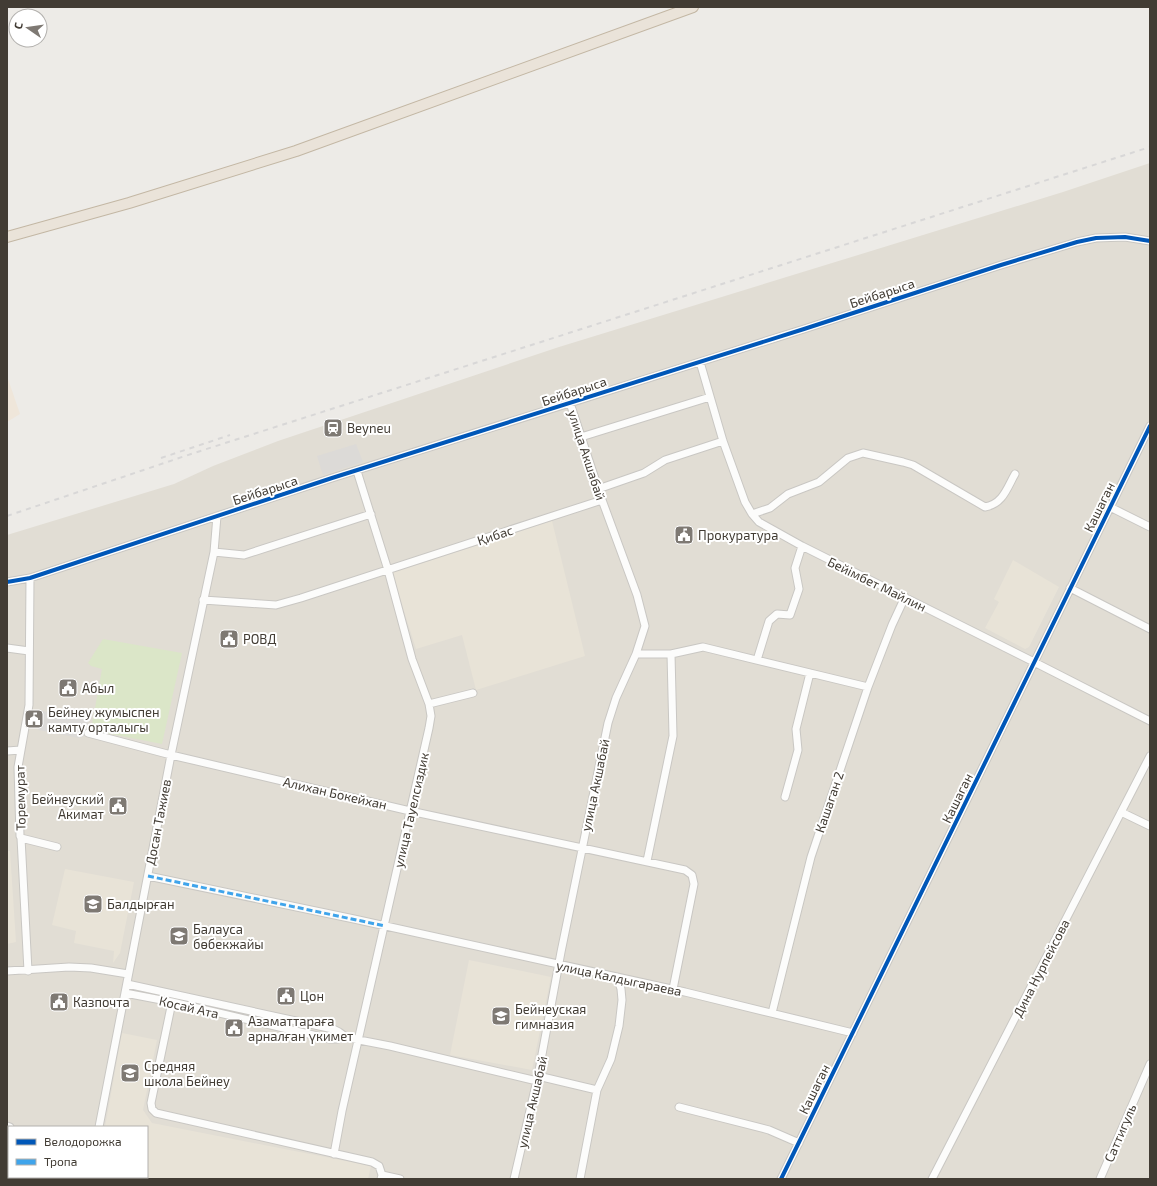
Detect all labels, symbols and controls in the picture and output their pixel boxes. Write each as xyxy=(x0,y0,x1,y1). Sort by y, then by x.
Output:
north arrow xyxy=(8,8,48,48)
text: С xyxy=(11,21,25,30)
street label: Бейбарыса xyxy=(847,275,917,311)
street label: Бейбарыса xyxy=(539,373,609,409)
street label: улица Акшабай xyxy=(565,408,609,502)
station icon: Beyneu xyxy=(322,417,344,439)
place label: Beyneu xyxy=(347,420,391,436)
street label: Бейбарыса xyxy=(230,472,300,508)
street label: Кашаган xyxy=(1080,479,1118,535)
street label: Қибас xyxy=(475,522,515,548)
public building icon: Прокуратура xyxy=(673,524,695,546)
place label: Прокуратура xyxy=(698,527,778,543)
street label: Бейімбет Майлин xyxy=(825,553,929,615)
public building icon: РОВД xyxy=(218,628,240,650)
place label: РОВД xyxy=(243,631,276,647)
public building icon: Абыл xyxy=(57,677,79,699)
place label: Абыл xyxy=(82,680,114,696)
place label: Бейнеу жумыспен камту орталыгы xyxy=(48,704,160,735)
public building icon: Бейнеу жумыспен камту орталыгы xyxy=(23,708,45,730)
street label: улица Акшабай xyxy=(577,737,613,833)
street label: улица Тауелсиздик xyxy=(390,751,432,869)
street label: Торемурат xyxy=(11,764,29,831)
street label: Кашаган 2 xyxy=(811,769,847,835)
street label: Кашаган xyxy=(938,770,976,826)
street label: Алихан Бокейхан xyxy=(282,773,388,813)
street label: Досан Тажиев xyxy=(142,778,174,866)
place label: Бейнеуский Акимат xyxy=(32,791,105,822)
public building icon: Бейнеуский Акимат xyxy=(107,795,129,817)
school or university icon: Балдырған xyxy=(82,893,104,915)
place label: Балдырған xyxy=(107,896,175,912)
street label: Дина Нурпейсова xyxy=(1009,916,1073,1020)
place label: Балауса бөбекжайы xyxy=(193,921,264,952)
school or university icon: Балауса бөбекжайы xyxy=(168,925,190,947)
street label: улица Калдыгараева xyxy=(555,957,683,999)
public building icon: Цон xyxy=(275,985,297,1007)
place label: Цон xyxy=(300,988,324,1004)
public building icon: Казпочта xyxy=(48,991,70,1013)
street label: Косай Ата xyxy=(158,992,220,1022)
place label: Казпочта xyxy=(73,994,130,1010)
place label: Бейнеуская гимназия xyxy=(515,1001,586,1032)
school or university icon: Бейнеуская гимназия xyxy=(490,1005,512,1027)
place label: Азаматтараға арналған үкимет xyxy=(248,1013,354,1044)
public building icon: Азаматтараға арналған үкимет xyxy=(223,1017,245,1039)
street label: улица Акшабай xyxy=(514,1054,550,1150)
place label: Средняя школа Бейнеу xyxy=(144,1058,230,1089)
street label: Кашаган xyxy=(795,1061,833,1117)
school or university icon: Средняя школа Бейнеу xyxy=(119,1062,141,1084)
street label: Саттигуль xyxy=(1101,1101,1139,1164)
legend xyxy=(8,1126,148,1178)
text: Велодорожка xyxy=(44,1134,122,1148)
text: Тропа xyxy=(44,1154,77,1168)

